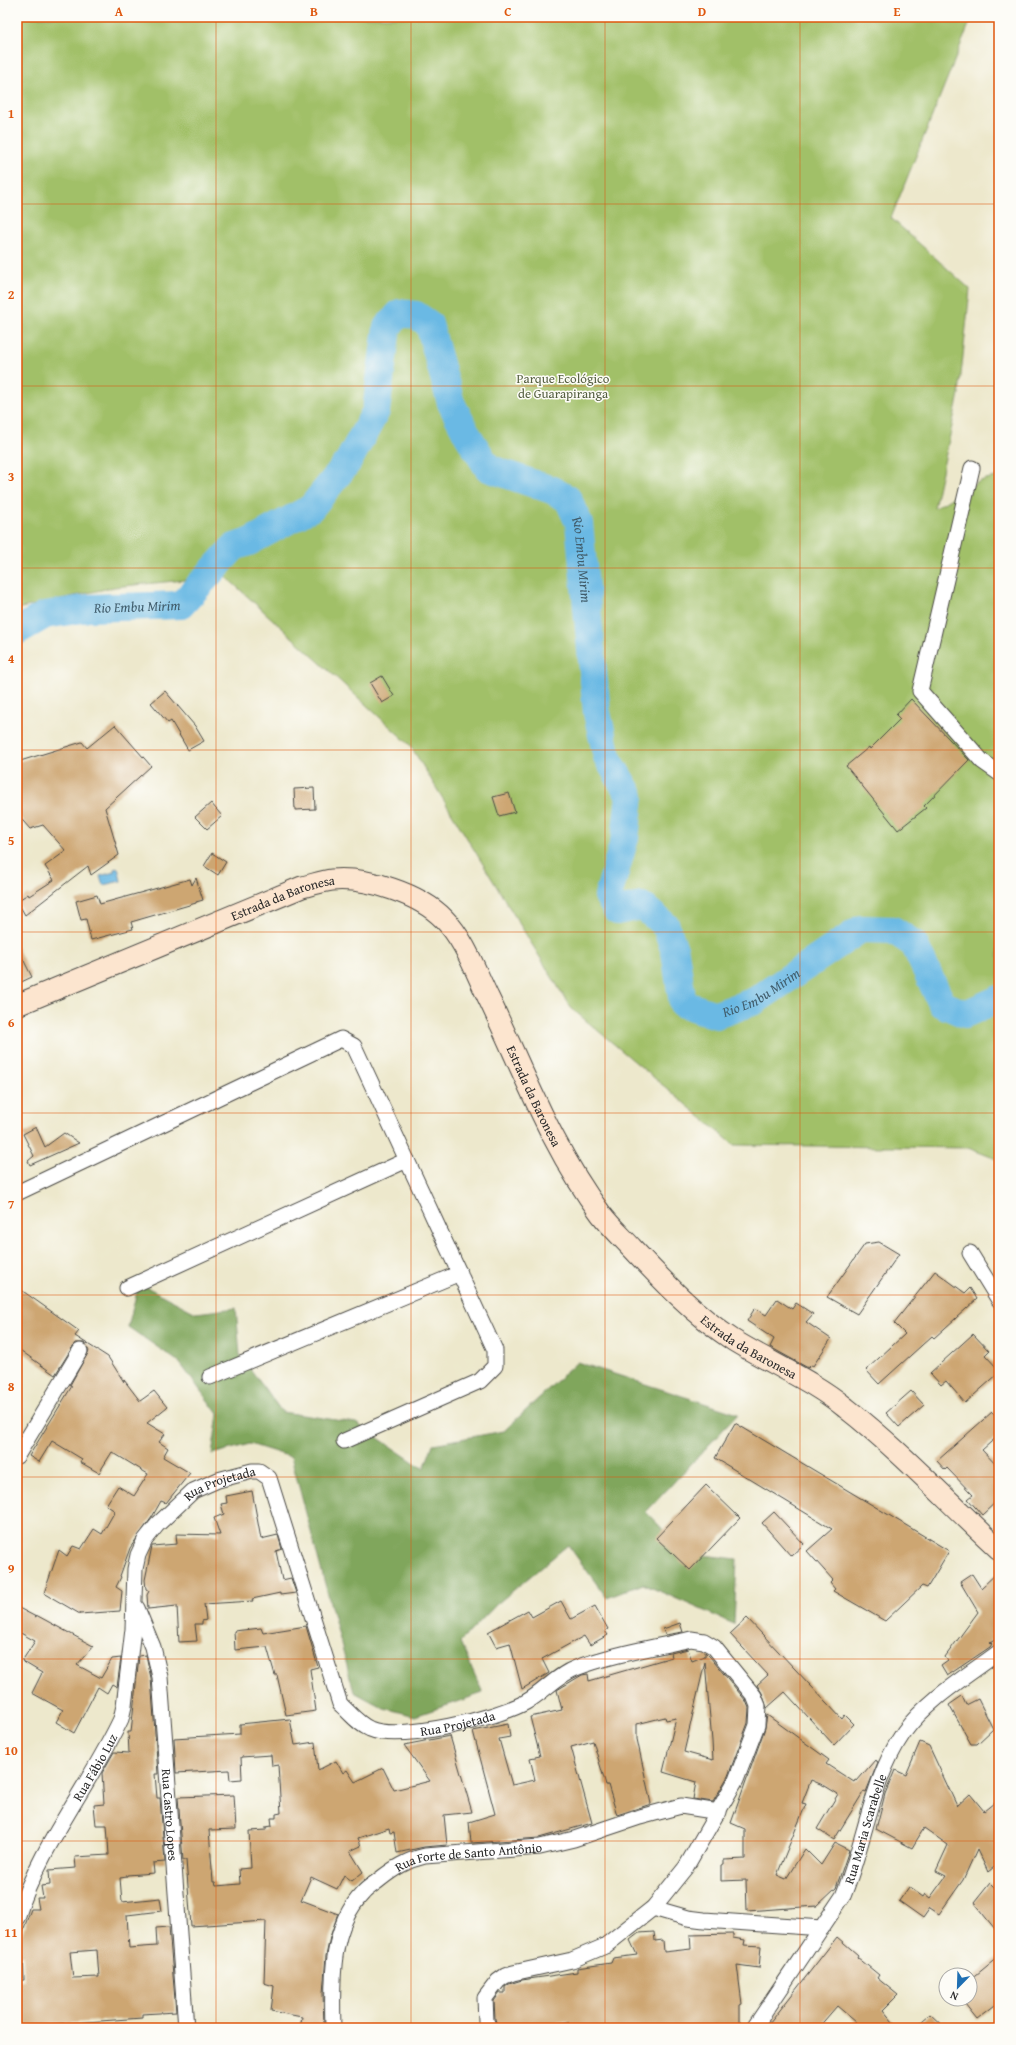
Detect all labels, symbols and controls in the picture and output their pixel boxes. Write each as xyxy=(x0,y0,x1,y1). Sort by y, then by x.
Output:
text: A xyxy=(115,2,124,21)
text: B xyxy=(310,2,318,21)
text: C xyxy=(504,2,512,21)
text: D xyxy=(698,2,706,21)
text: E xyxy=(894,2,901,21)
text: 1 xyxy=(8,104,14,123)
text: 2 xyxy=(8,285,15,304)
park label: Parque Ecológico de Guarapiranga xyxy=(517,369,610,403)
text: 3 xyxy=(8,467,14,486)
water label: Rio Embu Mirim xyxy=(567,512,597,604)
water label: Rio Embu Mirim xyxy=(92,595,181,618)
text: 4 xyxy=(8,649,15,668)
text: 5 xyxy=(8,831,15,850)
street label: Estrada da Baronesa xyxy=(228,870,336,925)
water label: Rio Embu Mirim xyxy=(719,963,804,1022)
text: 6 xyxy=(8,1013,15,1032)
street label: Estrada da Baronesa xyxy=(502,1042,567,1151)
text: 7 xyxy=(8,1195,15,1214)
street label: Estrada da Baronesa xyxy=(697,1310,801,1384)
text: 8 xyxy=(8,1377,15,1396)
street label: Rua Projetada xyxy=(179,1461,258,1505)
text: 9 xyxy=(8,1559,15,1578)
street label: Rua Projetada xyxy=(419,1705,498,1740)
street label: Rua Fábio Luz xyxy=(68,1730,122,1805)
text: 10 xyxy=(4,1741,18,1760)
street label: Rua Castro Lopes xyxy=(157,1768,183,1862)
street label: Rua Maria Scarabelle xyxy=(839,1771,891,1886)
street label: Rua Forte de Santo Antônio xyxy=(391,1837,543,1876)
text: 11 xyxy=(4,1923,18,1942)
north arrow xyxy=(938,1967,978,2007)
text: N xyxy=(947,1987,961,2005)

